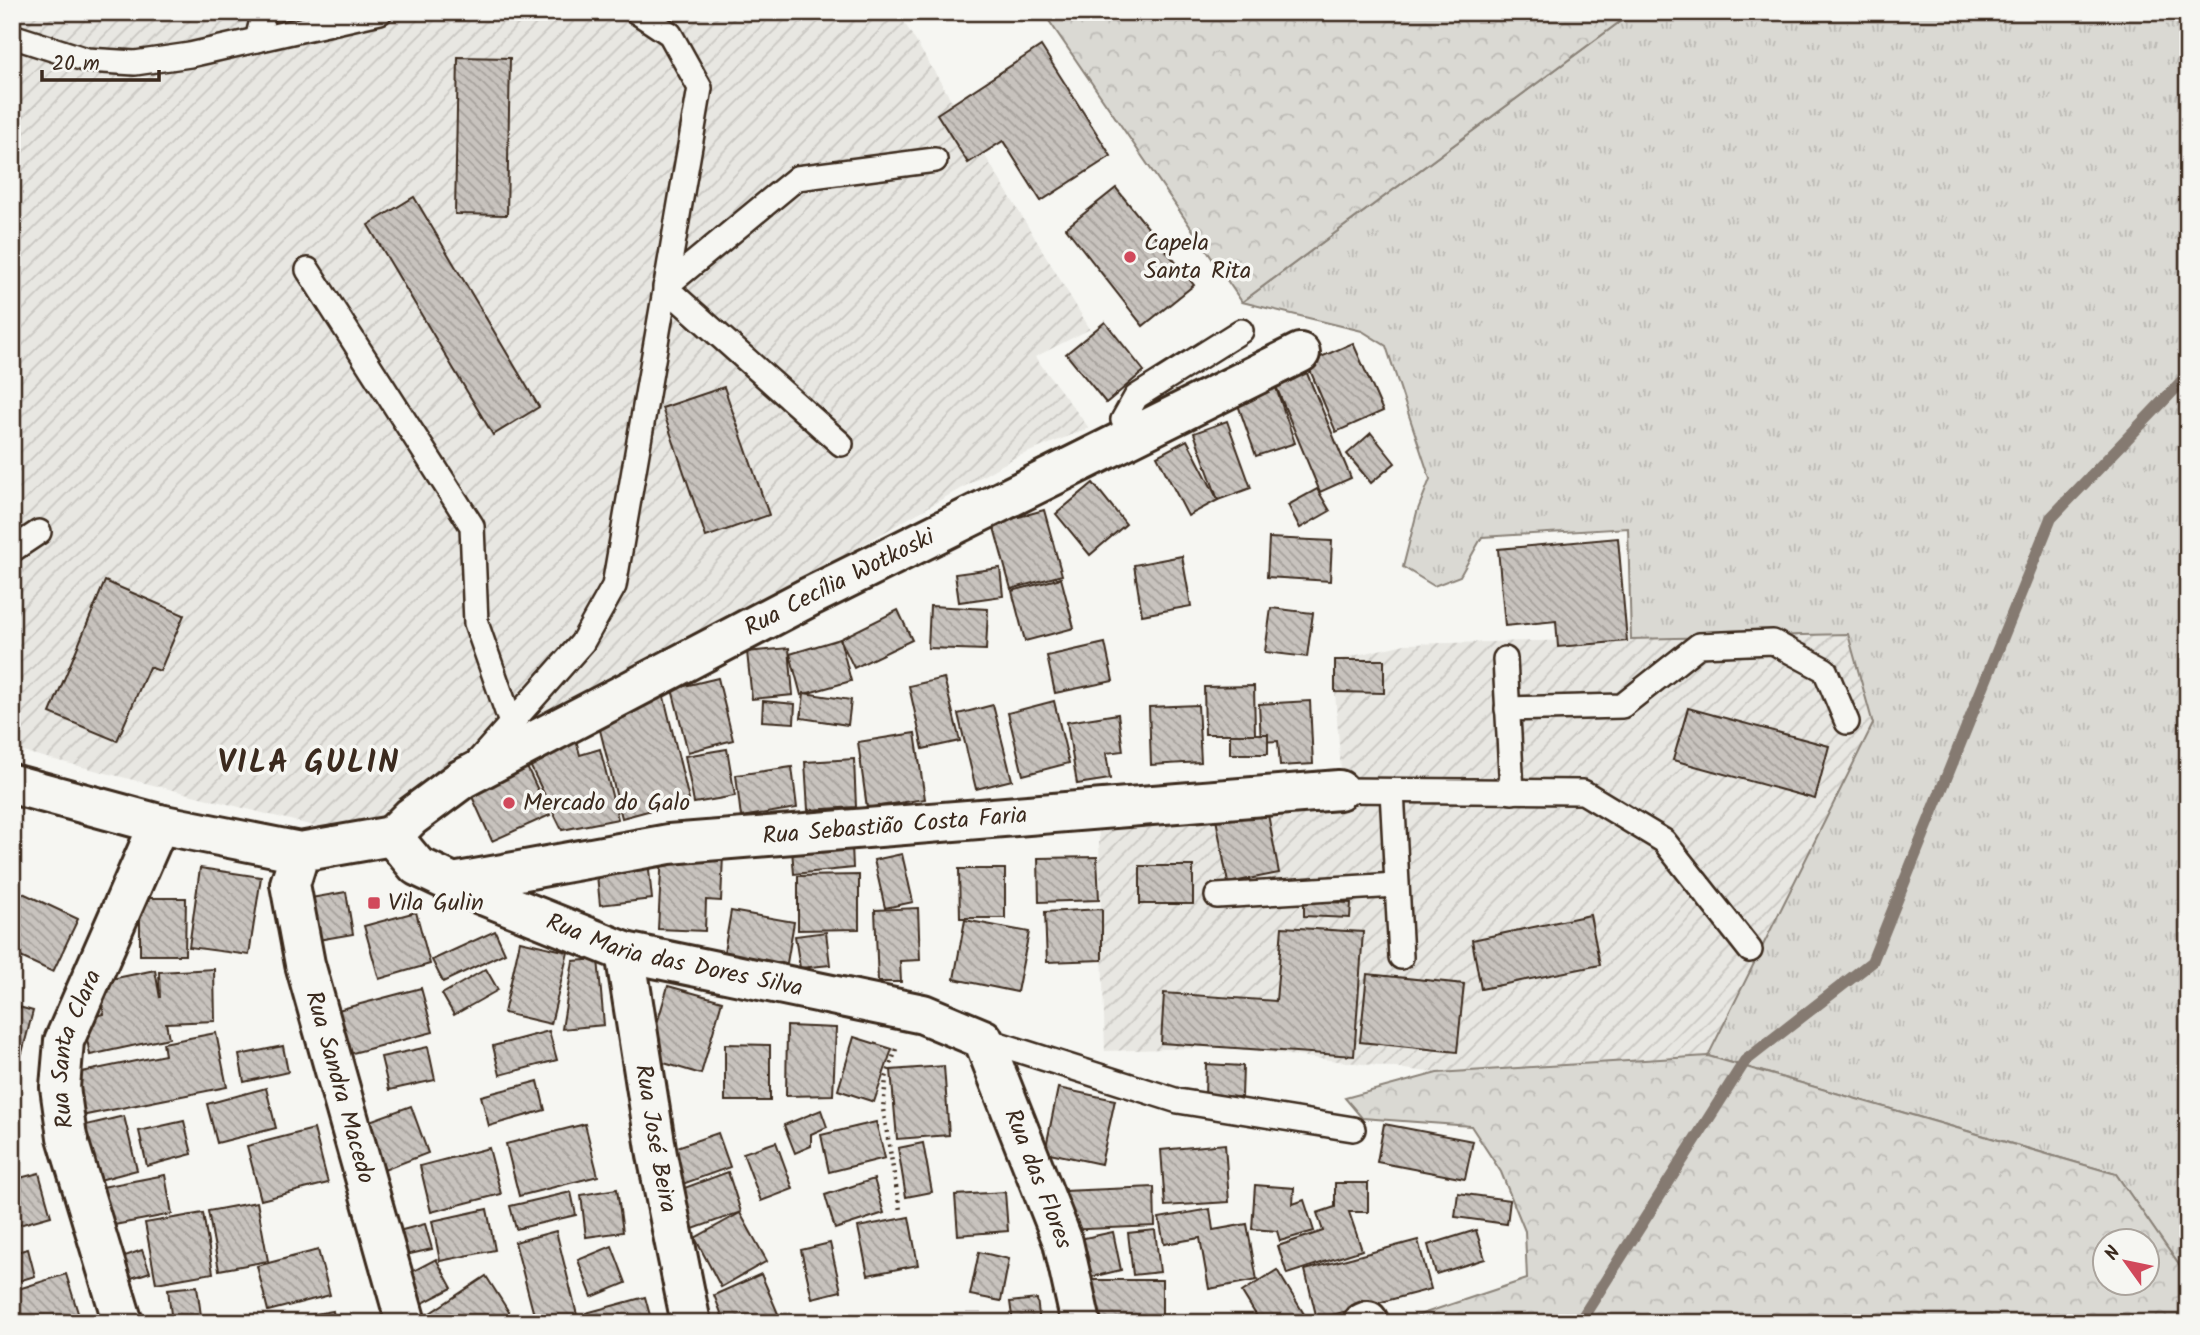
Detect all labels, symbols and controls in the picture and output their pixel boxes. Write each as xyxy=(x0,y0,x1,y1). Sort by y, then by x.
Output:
scale bar xyxy=(42,38,159,82)
text: 20 m xyxy=(52,48,100,81)
place label: Capela Santa Rita xyxy=(1144,224,1251,291)
marker: Capela Santa Rita xyxy=(1122,249,1138,265)
street label: Rua Cecília Wotkoski xyxy=(737,517,943,647)
district label: VILA GULIN xyxy=(218,738,400,789)
place label: Mercado do Galo xyxy=(523,784,690,823)
marker: Mercado do Galo xyxy=(501,795,517,811)
street label: Rua Sebastião Costa Faria xyxy=(761,796,1029,856)
place label: Vila Gulin xyxy=(388,884,484,923)
marker: Vila Gulin xyxy=(366,895,382,911)
street label: Rua Maria das Dores Silva xyxy=(540,903,807,1008)
street label: Rua Santa Clara xyxy=(40,963,112,1131)
street label: Rua Sandra Macedo xyxy=(294,986,385,1188)
street label: Rua José Beira xyxy=(623,1062,688,1216)
street label: Rua das Flores xyxy=(993,1103,1083,1252)
north arrow xyxy=(2092,1226,2162,1296)
text: N xyxy=(2098,1241,2129,1267)

